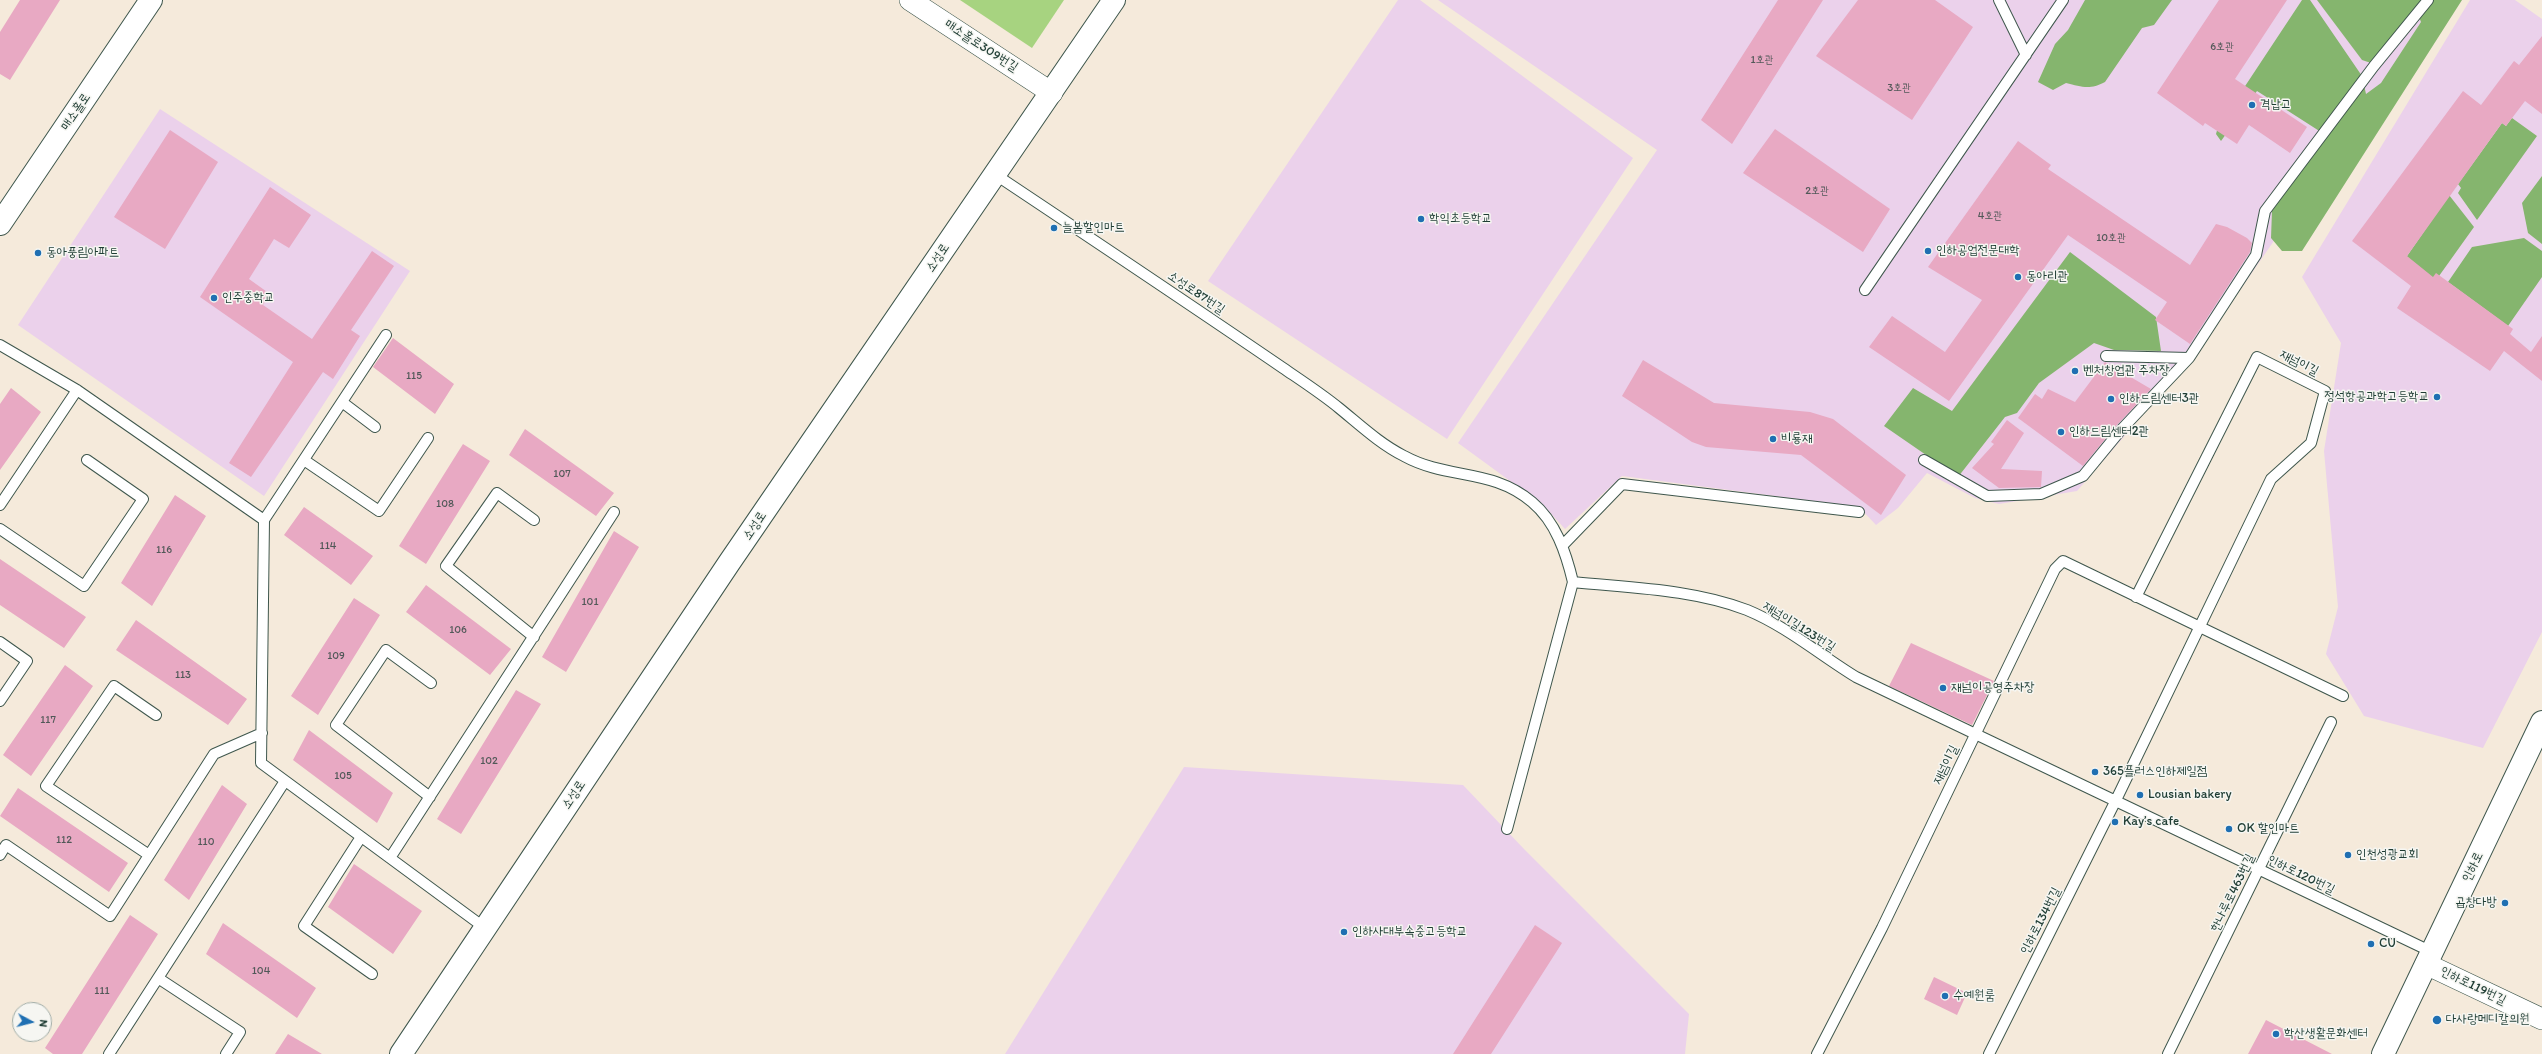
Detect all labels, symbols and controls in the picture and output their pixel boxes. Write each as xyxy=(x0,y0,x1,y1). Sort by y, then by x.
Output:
street label: 매소홀로309번길 xyxy=(941,16,1021,76)
house number: 6호관 xyxy=(2210,40,2234,54)
house number: 1호관 xyxy=(1751,53,1773,67)
house number: 3호관 xyxy=(1887,81,1911,95)
street label: 매소홀로 xyxy=(58,90,94,134)
place label: 격납고 xyxy=(2260,97,2291,113)
marker: 격납고 xyxy=(2247,100,2257,110)
house number: 2호관 xyxy=(1805,184,1829,198)
house number: 4호관 xyxy=(1978,209,2002,223)
place label: 학익초등학교 xyxy=(1429,211,1492,227)
marker: 학익초등학교 xyxy=(1416,214,1426,224)
place label: 늘봄할인마트 xyxy=(1062,220,1125,236)
marker: 늘봄할인마트 xyxy=(1049,223,1059,233)
house number: 10호관 xyxy=(2096,231,2126,245)
street label: 소성로 xyxy=(923,241,953,275)
place label: 인하공업전문대학 xyxy=(1936,243,2020,259)
place label: 동아풍림아파트 xyxy=(46,245,119,261)
marker: 인하공업전문대학 xyxy=(1923,246,1933,256)
marker: 동아풍림아파트 xyxy=(33,248,43,258)
street label: 소성로87번길 xyxy=(1164,268,1228,318)
place label: 동아리관 xyxy=(2026,269,2068,285)
marker: 동아리관 xyxy=(2013,272,2023,282)
place label: 인주중학교 xyxy=(222,290,274,306)
marker: 인주중학교 xyxy=(209,293,219,303)
street label: 재넘이길 xyxy=(2277,347,2321,379)
place label: 벤처창업관 주차장 xyxy=(2083,363,2170,379)
marker: 벤처창업관 주차장 xyxy=(2070,366,2080,376)
house number: 115 xyxy=(406,369,422,383)
place label: 정석항공과학고등학교 xyxy=(2324,389,2429,405)
place label: 인하드림센터3관 xyxy=(2119,391,2199,407)
marker: 정석항공과학고등학교 xyxy=(2432,392,2442,402)
marker: 인하드림센터3관 xyxy=(2106,394,2116,404)
place label: 인하드림센터2관 xyxy=(2069,424,2149,440)
marker: 인하드림센터2관 xyxy=(2056,427,2066,437)
place label: 비룡재 xyxy=(1781,431,1812,447)
marker: 비룡재 xyxy=(1768,434,1778,444)
house number: 107 xyxy=(553,467,571,481)
house number: 108 xyxy=(436,497,454,511)
street label: 소성로 xyxy=(740,509,770,543)
house number: 114 xyxy=(320,539,336,553)
house number: 116 xyxy=(156,543,172,557)
house number: 101 xyxy=(582,595,598,609)
street label: 재넘이길123번길 xyxy=(1760,598,1838,656)
house number: 106 xyxy=(449,623,467,637)
house number: 109 xyxy=(327,649,345,663)
house number: 113 xyxy=(175,668,191,682)
place label: 재넘이공영주차장 xyxy=(1951,680,2035,696)
marker: 재넘이공영주차장 xyxy=(1938,683,1948,693)
house number: 117 xyxy=(40,713,56,727)
street label: 재넘이길 xyxy=(1930,743,1962,787)
house number: 102 xyxy=(480,754,498,768)
place label: 365플러스인하제일점 xyxy=(2103,764,2207,780)
marker: 365플러스인하제일점 xyxy=(2090,767,2100,777)
house number: 105 xyxy=(334,769,352,783)
street label: 소성로 xyxy=(559,778,589,812)
place label: Lousian bakery xyxy=(2148,787,2232,803)
marker: Lousian bakery xyxy=(2135,790,2145,800)
place label: Kay’s cafe xyxy=(2123,814,2179,830)
marker: Kay’s cafe xyxy=(2110,817,2120,827)
place label: OK 할인마트 xyxy=(2237,821,2300,837)
marker: OK 할인마트 xyxy=(2224,824,2234,834)
house number: 112 xyxy=(56,833,72,847)
house number: 110 xyxy=(198,835,214,849)
place label: 인천성광교회 xyxy=(2356,847,2419,863)
street label: 인하로 xyxy=(2459,849,2487,885)
marker: 인천성광교회 xyxy=(2343,850,2353,860)
street label: 한나루로463번길 xyxy=(2207,852,2259,934)
street label: 인하로120번길 xyxy=(2265,852,2337,898)
street label: 인하로134번길 xyxy=(2017,885,2065,957)
place label: 곱창다방 xyxy=(2455,895,2497,911)
marker: 곱창다방 xyxy=(2500,898,2510,908)
place label: 인하사대부속중고등학교 xyxy=(1352,924,1467,940)
marker: 인하사대부속중고등학교 xyxy=(1339,927,1349,937)
place label: CU xyxy=(2379,936,2396,952)
marker: CU xyxy=(2366,939,2376,949)
street label: 인하로119번길 xyxy=(2438,963,2508,1009)
house number: 104 xyxy=(252,964,270,978)
house number: 111 xyxy=(94,984,110,998)
place label: 수예원룸 xyxy=(1953,988,1995,1004)
marker: 수예원룸 xyxy=(1940,991,1950,1001)
north arrow xyxy=(12,1002,52,1042)
place label: 다사랑메디칼의원 xyxy=(2446,1012,2530,1028)
marker: 다사랑메디칼의원 xyxy=(2431,1014,2443,1026)
text: N xyxy=(37,1019,50,1028)
place label: 학산생활문화센터 xyxy=(2284,1026,2368,1042)
marker: 학산생활문화센터 xyxy=(2271,1029,2281,1039)

